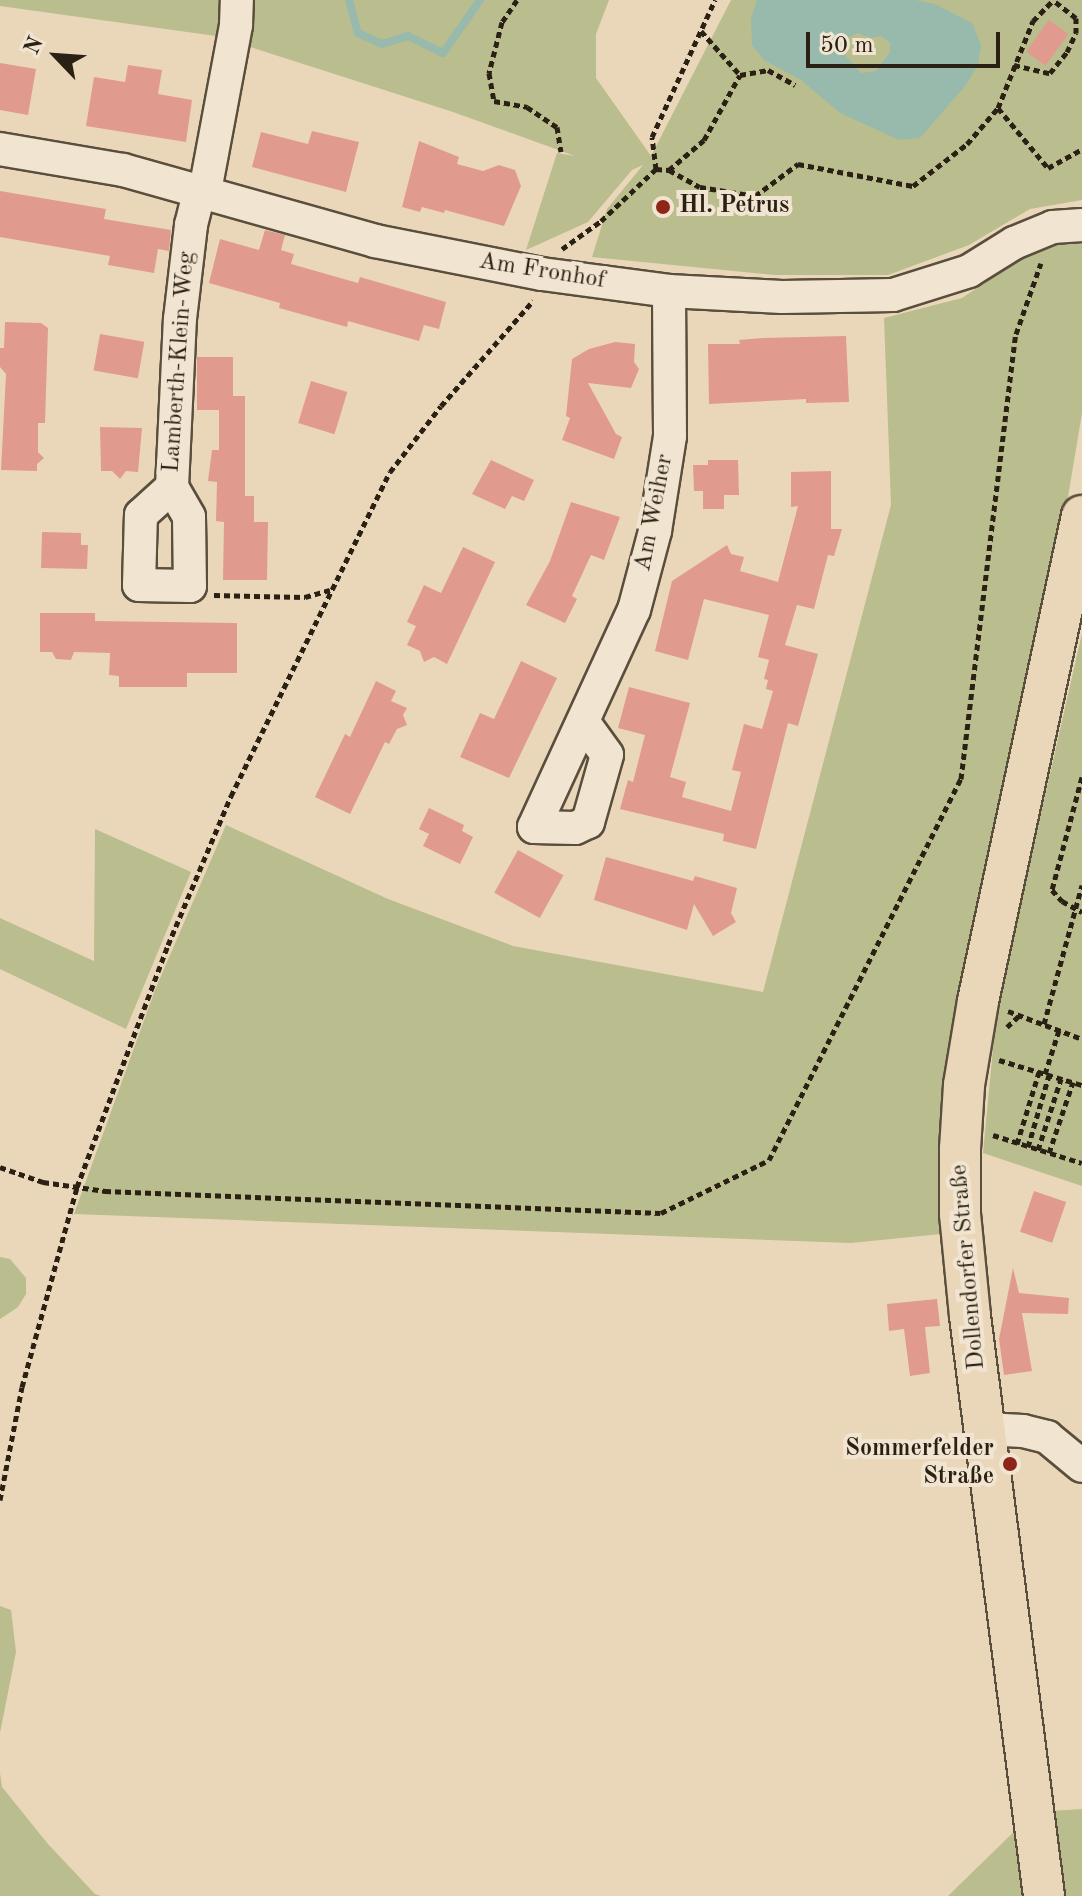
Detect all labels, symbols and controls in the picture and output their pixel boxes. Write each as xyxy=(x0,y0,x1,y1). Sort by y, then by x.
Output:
north arrow xyxy=(16,16,96,96)
scale bar xyxy=(810,16,1004,66)
text: N xyxy=(21,34,48,58)
text: 50 m xyxy=(820,34,874,58)
place label: Hl. Petrus xyxy=(679,193,789,221)
marker: Hl. Petrus xyxy=(654,198,672,216)
street label: Am Fronhof xyxy=(477,248,607,296)
street label: Lamberth-Klein-Weg xyxy=(158,250,202,474)
street label: Am Weiher xyxy=(630,452,680,574)
street label: Dollendorfer Straße xyxy=(946,1163,992,1371)
place label: Sommerfelder Straße xyxy=(845,1436,994,1492)
marker: Sommerfelder Straße xyxy=(1001,1455,1019,1473)

